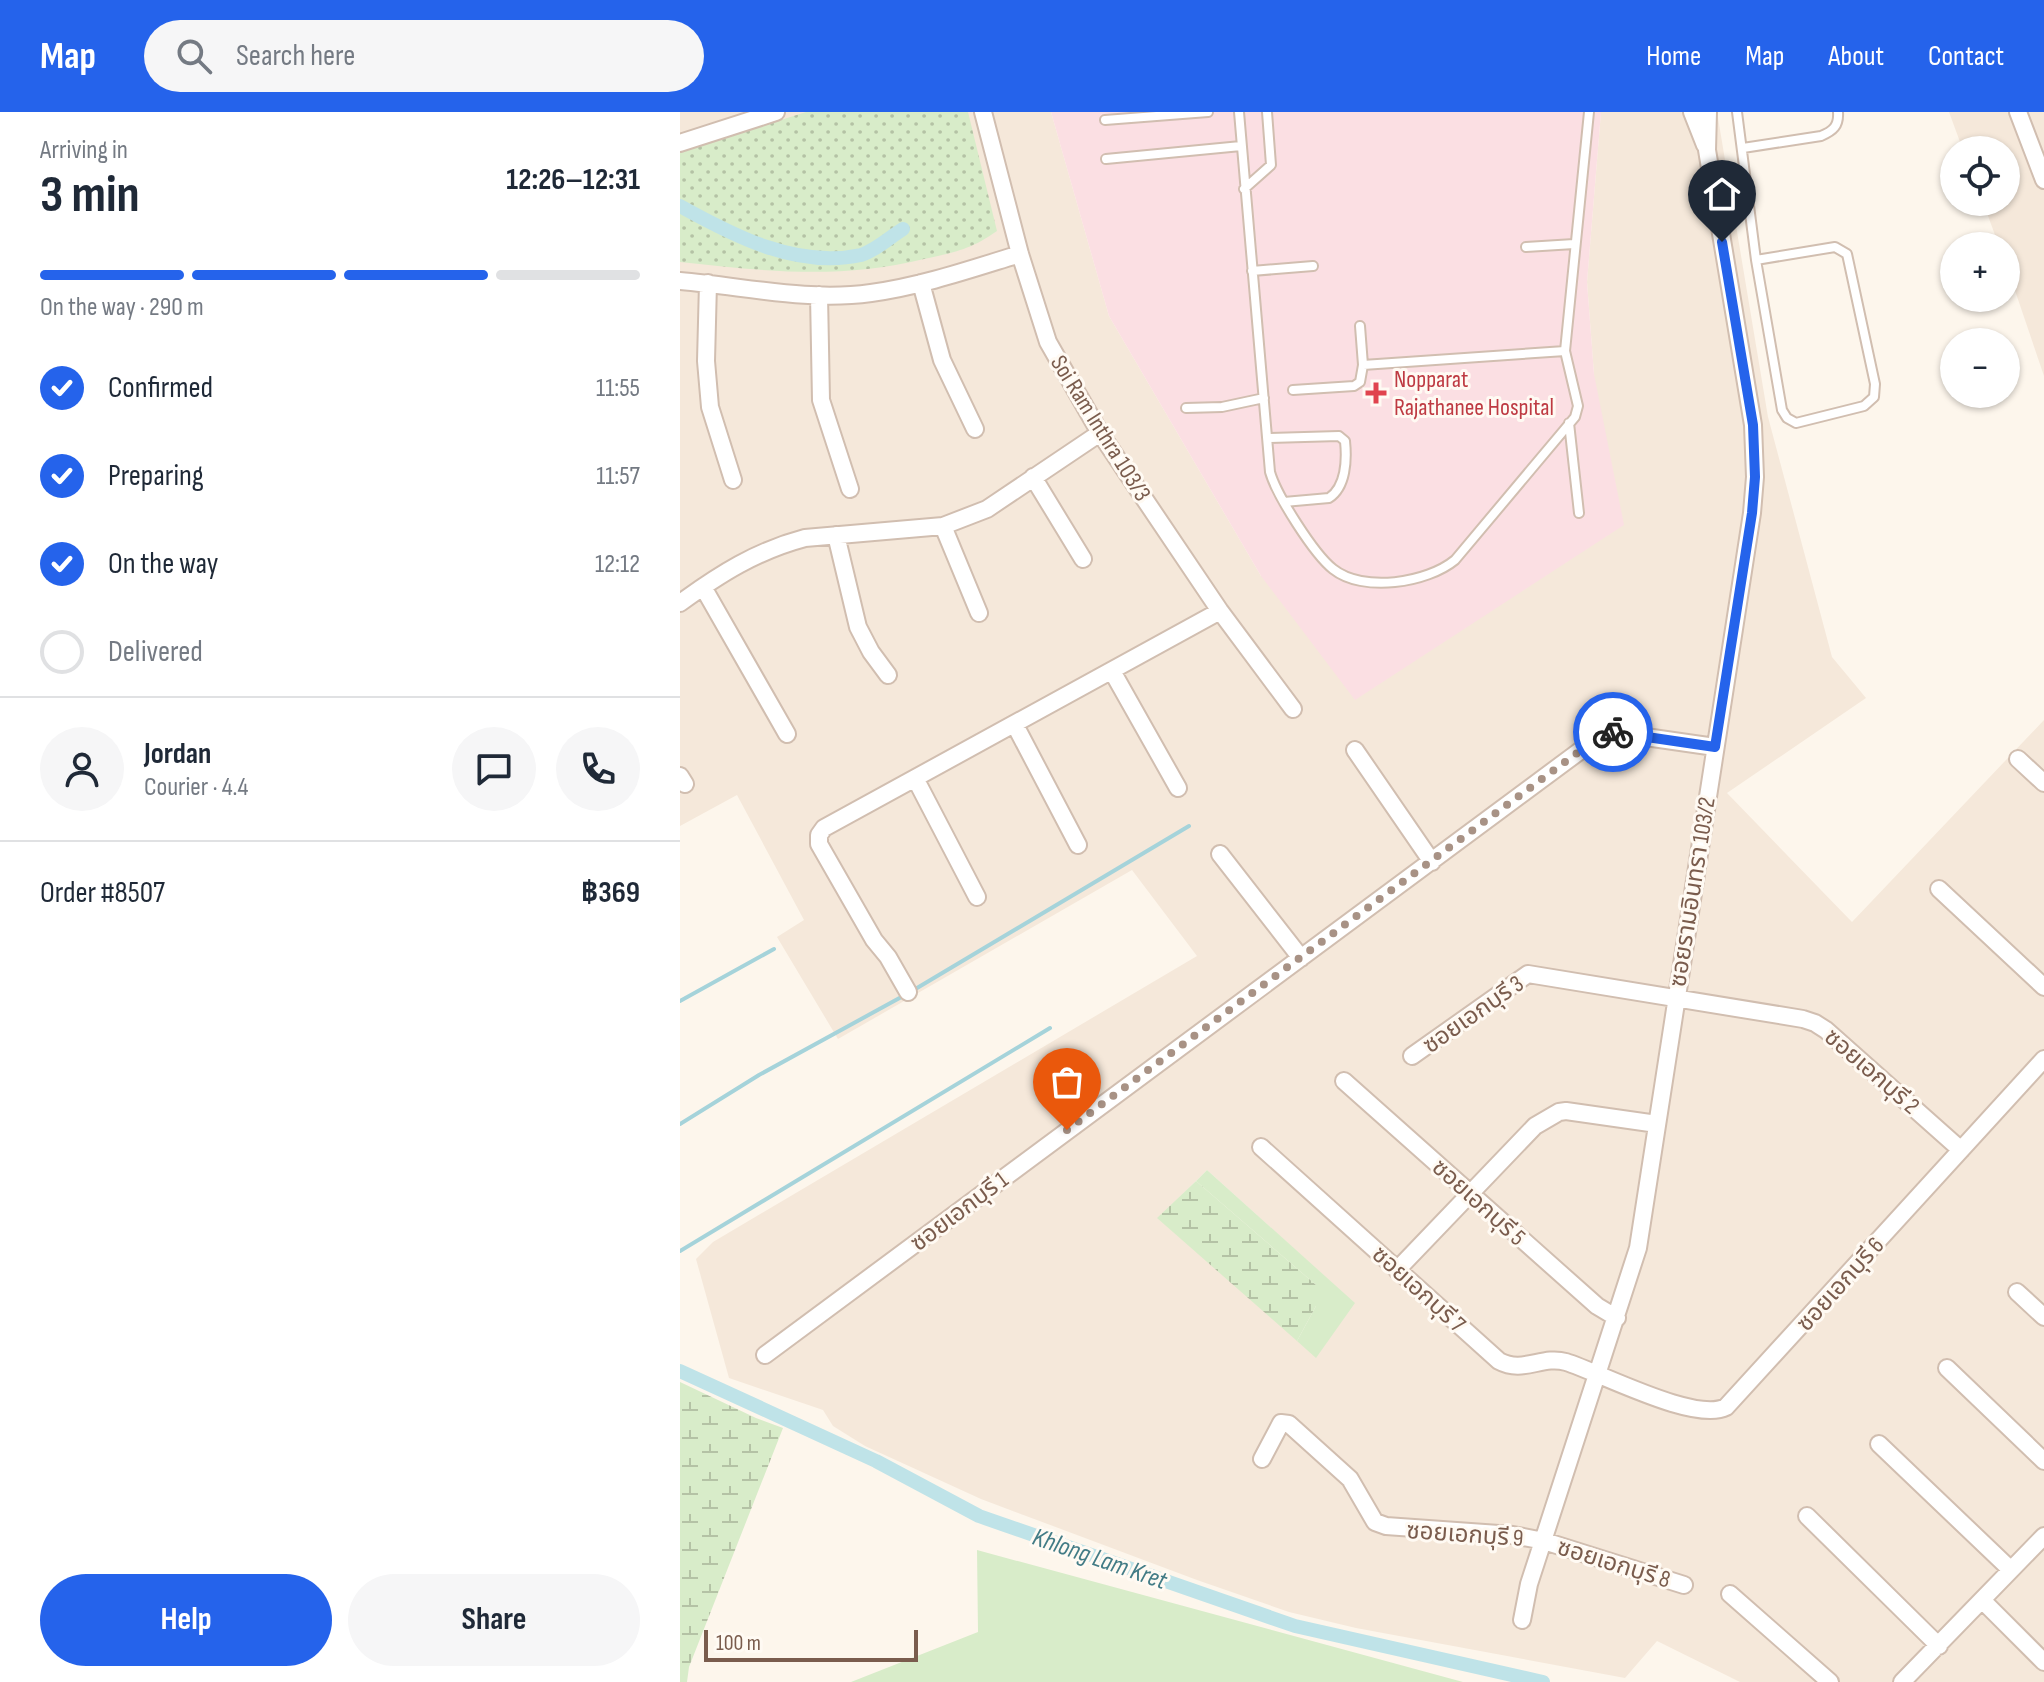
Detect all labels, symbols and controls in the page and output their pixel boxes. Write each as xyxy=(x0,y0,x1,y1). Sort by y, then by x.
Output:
search box xyxy=(144,20,704,92)
text: Map xyxy=(40,34,96,79)
icon: search xyxy=(172,34,216,78)
text: Search here xyxy=(236,38,355,74)
text: Home xyxy=(1646,40,1701,73)
text: Map xyxy=(1745,40,1784,73)
text: About xyxy=(1828,40,1884,73)
text: Contact xyxy=(1928,40,2004,73)
text: Arriving in xyxy=(40,135,128,166)
map controls xyxy=(1940,136,2020,408)
button: locate xyxy=(1940,136,2020,216)
pin xyxy=(1688,160,1756,242)
text: 12:26–12:31 xyxy=(506,162,640,198)
text: 3 min xyxy=(40,164,140,227)
icon: home xyxy=(1700,172,1744,216)
button: + xyxy=(1940,232,2020,312)
text: On the way · 290 m xyxy=(40,292,204,323)
button: − xyxy=(1940,328,2020,408)
street label: Soi Ram Inthra 103/3 xyxy=(1044,350,1157,507)
place label: Nopparat Rajathanee Hospital xyxy=(1394,365,1554,422)
icon: check xyxy=(40,366,84,410)
text: Confirmed xyxy=(108,370,213,406)
text: 11:55 xyxy=(596,373,640,404)
marker: Nopparat Rajathanee Hospital xyxy=(1365,382,1387,404)
icon: check xyxy=(40,454,84,498)
text: Preparing xyxy=(108,458,204,494)
text: 11:57 xyxy=(596,461,640,492)
icon: check xyxy=(40,542,84,586)
text: On the way xyxy=(108,546,218,582)
text: 12:12 xyxy=(595,549,640,580)
text: Delivered xyxy=(108,634,203,670)
courier xyxy=(1573,692,1653,772)
icon: bike xyxy=(1591,710,1635,754)
button: person xyxy=(40,727,124,811)
button: chat xyxy=(452,727,536,811)
button: phone xyxy=(556,727,640,811)
text: Jordan xyxy=(144,736,211,772)
text: Courier · 4.4 xyxy=(144,772,248,803)
street label: ซอยรามอินทรา 103/2 xyxy=(1663,795,1722,989)
text: Order #8507 xyxy=(40,875,165,911)
text: ฿369 xyxy=(581,875,640,911)
street label: ซอยเอกบุรี 3 xyxy=(1417,969,1529,1060)
street label: ซอยเอกบุรี 2 xyxy=(1818,1022,1925,1120)
pin xyxy=(1033,1048,1101,1130)
icon: bag xyxy=(1045,1060,1089,1104)
street label: ซอยเอกบุรี 5 xyxy=(1426,1153,1531,1252)
street label: ซอยเอกบุรี 1 xyxy=(905,1165,1014,1258)
street label: ซอยเอกบุรี 6 xyxy=(1790,1231,1890,1337)
street label: ซอยเอกบุรี 7 xyxy=(1366,1240,1472,1339)
street label: ซอยเอกบุรี 9 xyxy=(1406,1516,1524,1553)
water label: Khlong Lam Kret xyxy=(1028,1522,1172,1597)
street label: ซอยเอกบุรี 8 xyxy=(1554,1533,1674,1594)
button: Help xyxy=(40,1574,332,1666)
button: Share xyxy=(348,1574,640,1666)
scale bar xyxy=(704,1626,918,1662)
text: 100 m xyxy=(716,1630,761,1657)

